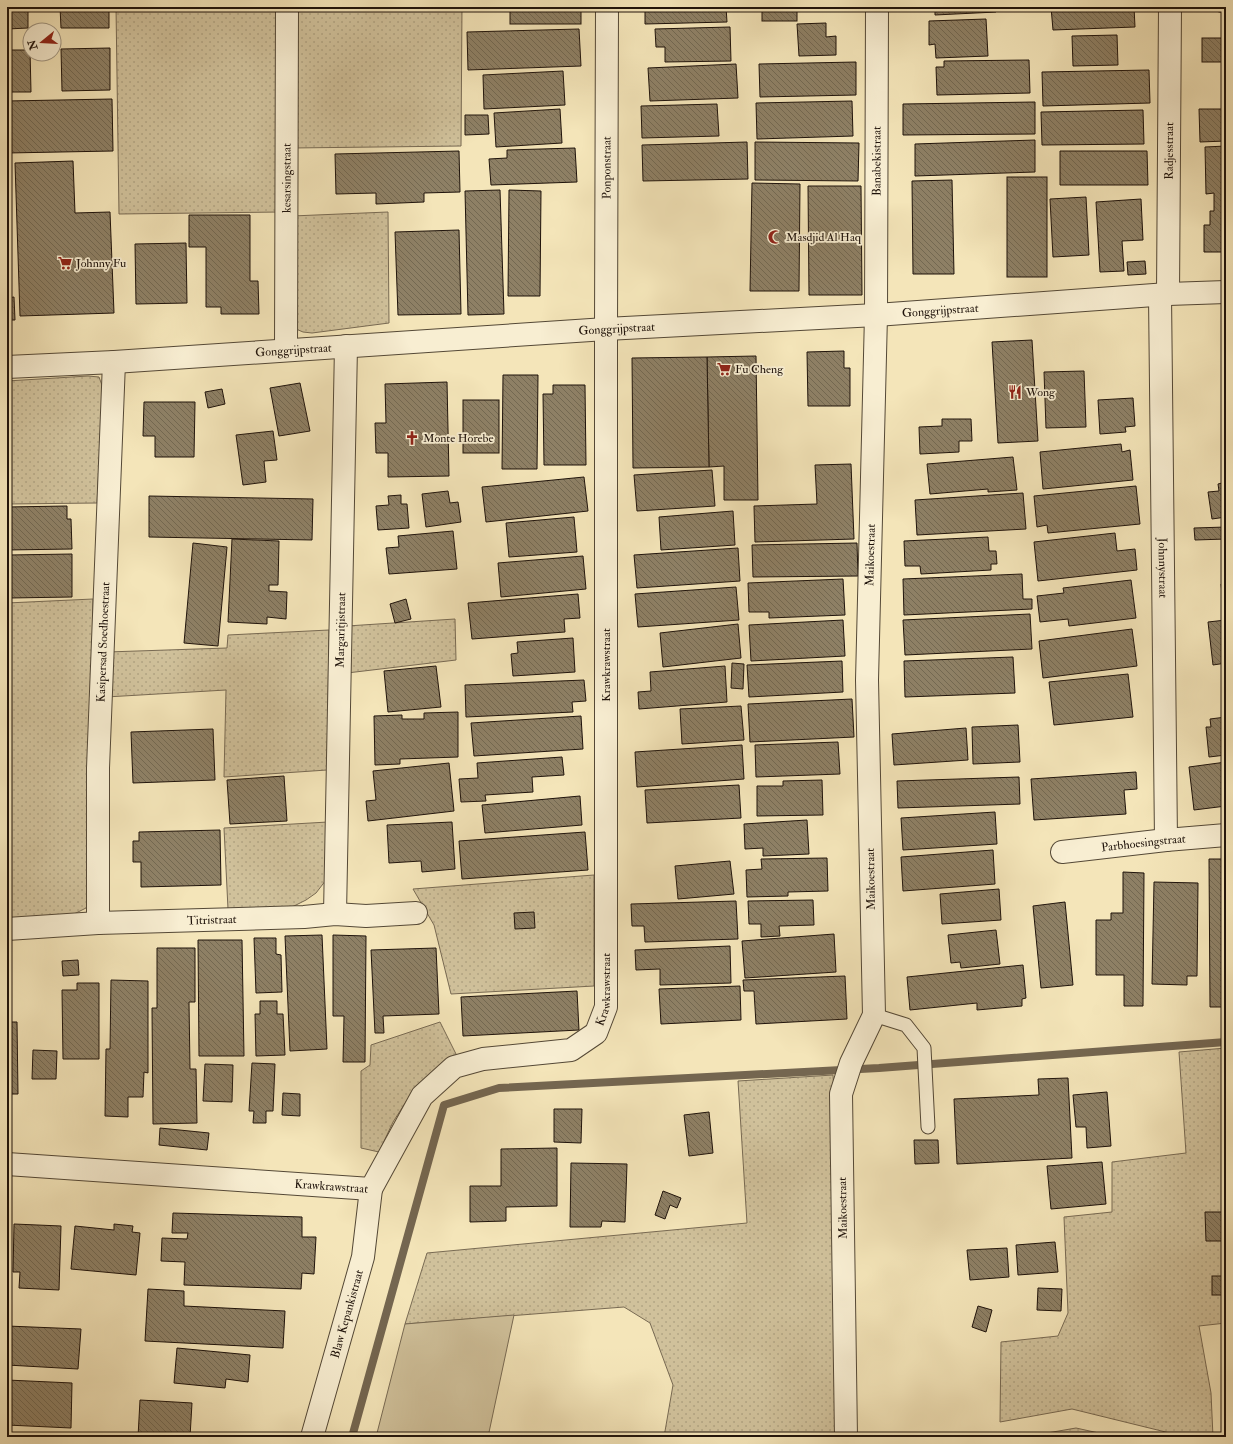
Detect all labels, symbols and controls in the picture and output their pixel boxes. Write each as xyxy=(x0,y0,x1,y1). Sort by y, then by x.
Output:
north arrow xyxy=(22,22,62,62)
text: N xyxy=(25,37,41,53)
street label: Radjesstraat xyxy=(1161,122,1177,180)
street label: Banabekistraat xyxy=(869,126,884,196)
street label: Ponponstraat xyxy=(599,136,614,199)
street label: kesarsingstraat xyxy=(279,143,294,213)
mosque icon: Masdjid Al Haq xyxy=(767,229,783,245)
place label: Masdjid Al Haq xyxy=(786,230,862,245)
supermarket icon: Johnny Fu xyxy=(57,255,73,271)
place label: Johnny Fu xyxy=(75,256,126,271)
street label: Gonggrijpstraat xyxy=(901,300,979,321)
street label: Gonggrijpstraat xyxy=(578,319,656,338)
street label: Gonggrijpstraat xyxy=(255,340,332,360)
supermarket icon: Fu Cheng xyxy=(716,361,732,377)
place label: Fu Cheng xyxy=(735,362,784,377)
restaurant icon: Wong xyxy=(1007,384,1023,400)
place label: Wong xyxy=(1025,385,1056,400)
church icon: Monte Horebe xyxy=(404,430,420,446)
place label: Monte Horebe xyxy=(423,431,494,446)
street label: Maikoestraat xyxy=(862,524,878,586)
street label: Johnnystraat xyxy=(1155,537,1171,598)
street label: Kasipersad Soedhoestraat xyxy=(93,582,113,703)
street label: Margaritjistraat xyxy=(332,592,349,668)
street label: Krawkrawstraat xyxy=(599,628,614,702)
street label: Parbhoesingstraat xyxy=(1100,831,1186,855)
street label: Maikoestraat xyxy=(863,848,879,910)
street label: Titristraat xyxy=(187,911,237,928)
street label: Krawkrawstraat xyxy=(592,953,614,1028)
street label: Krawkrawstraat xyxy=(294,1176,369,1196)
street label: Maikoestraat xyxy=(835,1177,851,1239)
street label: Blaw Kepankistraat xyxy=(327,1268,367,1360)

